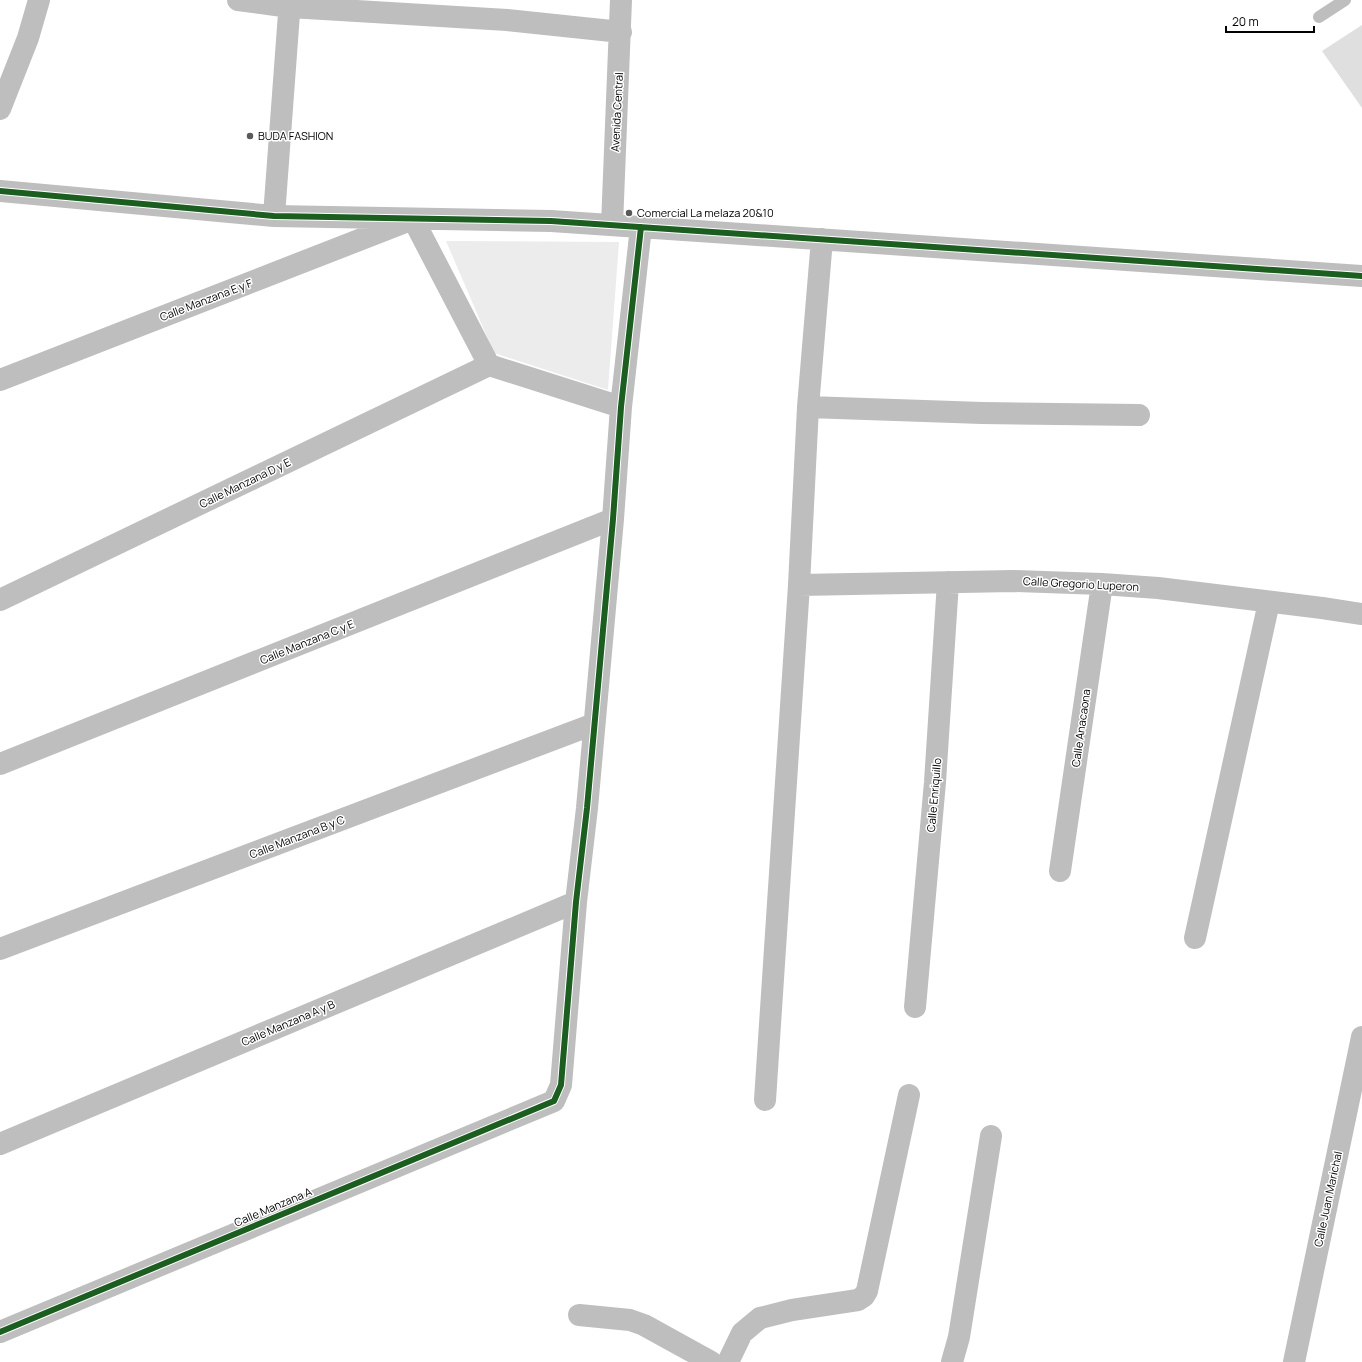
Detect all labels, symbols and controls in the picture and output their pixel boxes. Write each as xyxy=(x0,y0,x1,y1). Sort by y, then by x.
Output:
scale bar xyxy=(1226,8,1314,34)
text: 20 m xyxy=(1232,13,1259,30)
street label: Avenida Central xyxy=(607,72,626,152)
place label: BUDA FASHION xyxy=(258,128,333,143)
marker: BUDA FASHION xyxy=(245,131,255,141)
place label: Comercial La melaza 20&10 xyxy=(637,205,774,220)
marker: Comercial La melaza 20&10 xyxy=(624,208,634,218)
street label: Calle Manzana E y F xyxy=(157,275,255,324)
street label: Calle Manzana D y E xyxy=(197,454,293,511)
street label: Calle Gregorio Luperon xyxy=(1023,573,1139,594)
street label: Calle Manzana C y E xyxy=(257,616,356,667)
street label: Calle Anacaona xyxy=(1068,688,1093,768)
street label: Calle Enriquillo xyxy=(923,757,944,833)
street label: Calle Manzana B y C xyxy=(247,811,347,862)
street label: Calle Manzana A y B xyxy=(239,996,337,1049)
street label: Calle Juan Marichal xyxy=(1310,1150,1345,1248)
street label: Calle Manzana A xyxy=(232,1183,314,1230)

